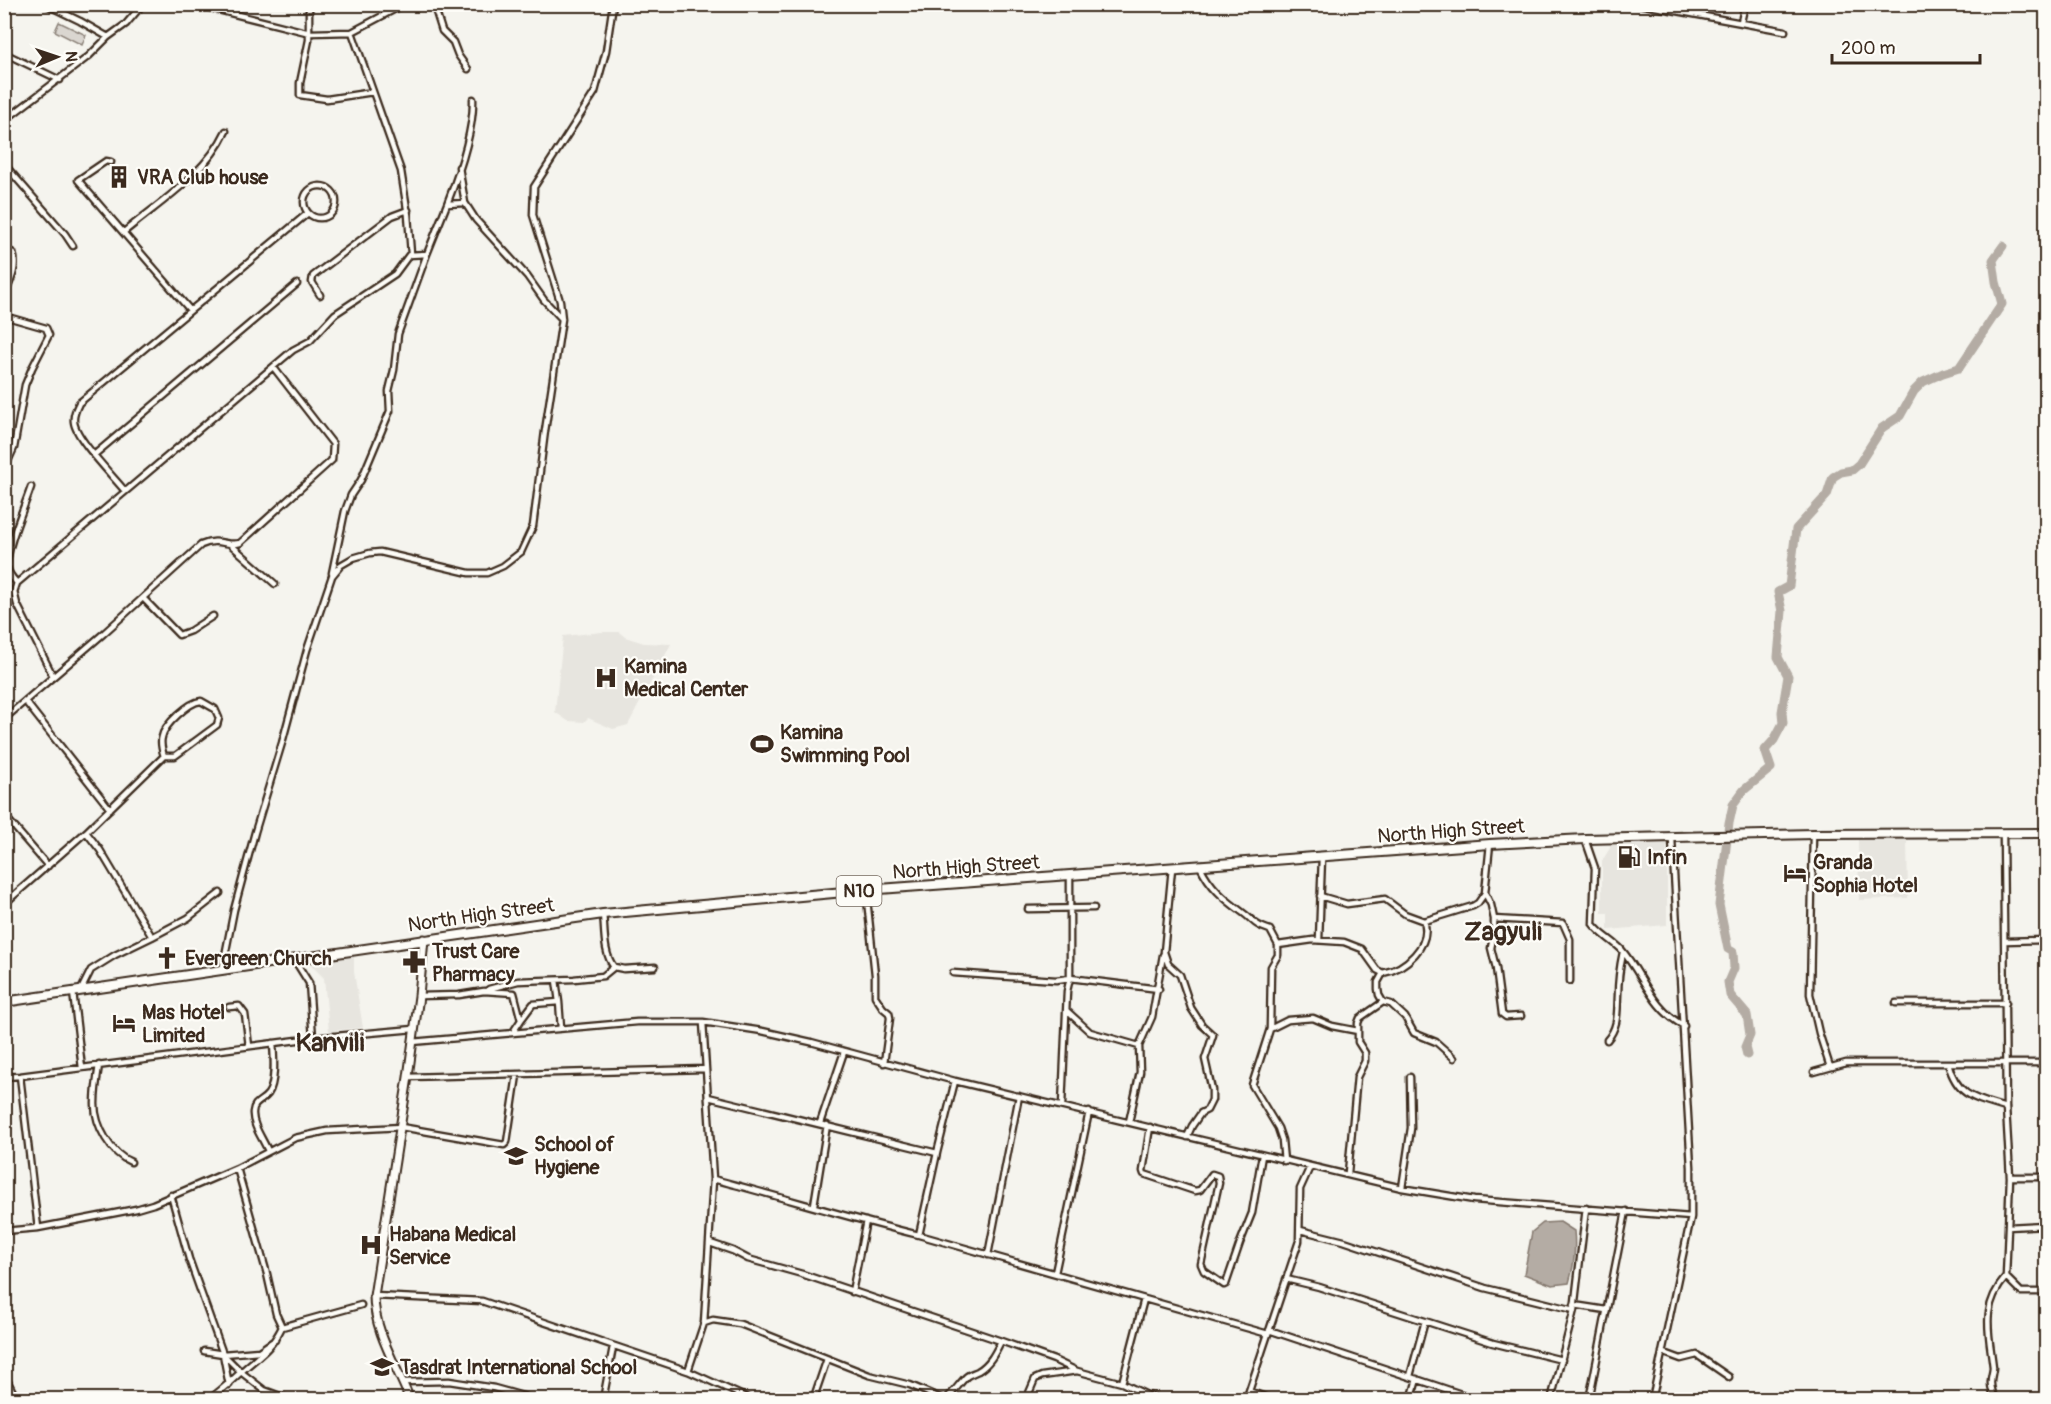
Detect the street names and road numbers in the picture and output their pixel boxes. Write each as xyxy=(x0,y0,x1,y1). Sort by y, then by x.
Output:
street label: North High Street xyxy=(1376,813,1526,849)
street label: North High Street xyxy=(891,849,1041,885)
road number: N10 xyxy=(836,876,882,906)
street label: North High Street xyxy=(406,892,557,938)

